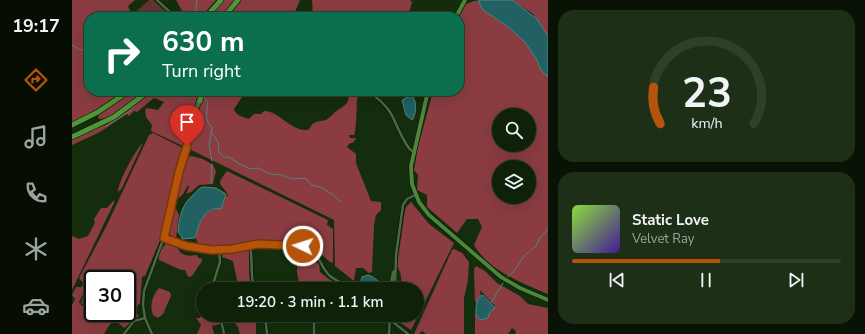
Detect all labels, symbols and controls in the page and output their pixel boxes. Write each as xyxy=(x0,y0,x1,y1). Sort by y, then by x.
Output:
text: 19:17 xyxy=(12,14,60,38)
text: 630 m xyxy=(162,23,245,61)
icon: right xyxy=(96,28,148,80)
text: Turn right xyxy=(162,59,241,83)
text: 23 xyxy=(682,65,731,122)
icon: directions xyxy=(22,66,50,94)
pin xyxy=(170,105,204,146)
map controls xyxy=(492,108,536,204)
button: search xyxy=(492,108,536,152)
icon: arrive xyxy=(176,111,198,133)
text: km/h xyxy=(691,114,722,133)
icon: music xyxy=(22,123,50,151)
button: layers xyxy=(492,160,536,204)
icon: phone xyxy=(22,179,50,207)
text: Static Love xyxy=(632,210,709,230)
position arrow xyxy=(282,225,324,267)
text: Velvet Ray xyxy=(632,230,694,248)
icon: climate xyxy=(22,235,50,263)
icon: previous xyxy=(606,269,628,291)
icon: pause xyxy=(695,269,717,291)
icon: next xyxy=(785,269,807,291)
speed limit sign: 30 xyxy=(84,270,136,322)
icon: car xyxy=(22,292,50,320)
text: 19:20 · 3 min · 1.1 km xyxy=(237,292,383,312)

